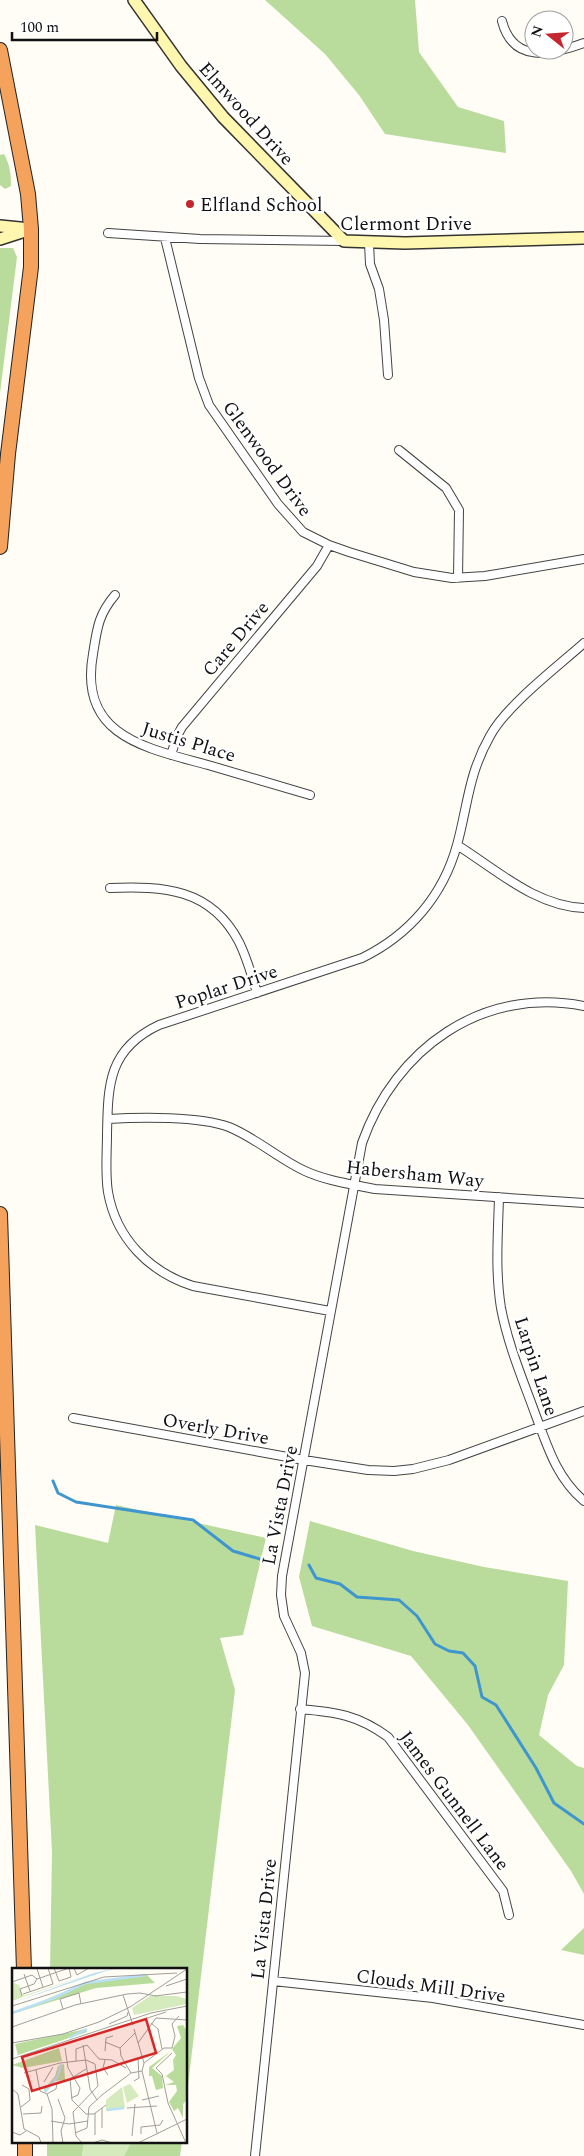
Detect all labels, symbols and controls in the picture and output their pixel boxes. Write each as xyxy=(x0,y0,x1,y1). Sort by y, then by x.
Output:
scale bar xyxy=(12,10,158,42)
north arrow xyxy=(524,10,574,60)
text: 100 m xyxy=(20,16,59,39)
text: N xyxy=(525,23,549,40)
street label: Elmwood Drive xyxy=(191,56,301,172)
place label: Elfland School xyxy=(200,191,323,220)
marker: Elfland School xyxy=(184,198,196,210)
street label: Clermont Drive xyxy=(340,210,472,239)
street label: Glenwood Drive xyxy=(215,395,319,523)
street label: Care Drive xyxy=(196,595,277,683)
street label: Justis Place xyxy=(138,714,239,770)
street label: Poplar Drive xyxy=(171,957,282,1018)
street label: Habersham Way xyxy=(345,1153,486,1196)
street label: Larpin Lane xyxy=(506,1313,565,1420)
street label: Overly Drive xyxy=(160,1406,271,1453)
street label: La Vista Drive xyxy=(255,1443,306,1568)
street label: James Gunnell Lane xyxy=(391,1725,516,1877)
street label: La Vista Drive xyxy=(244,1857,285,1981)
street label: Clouds Mill Drive xyxy=(354,1962,507,2011)
inset map xyxy=(12,1968,188,2144)

